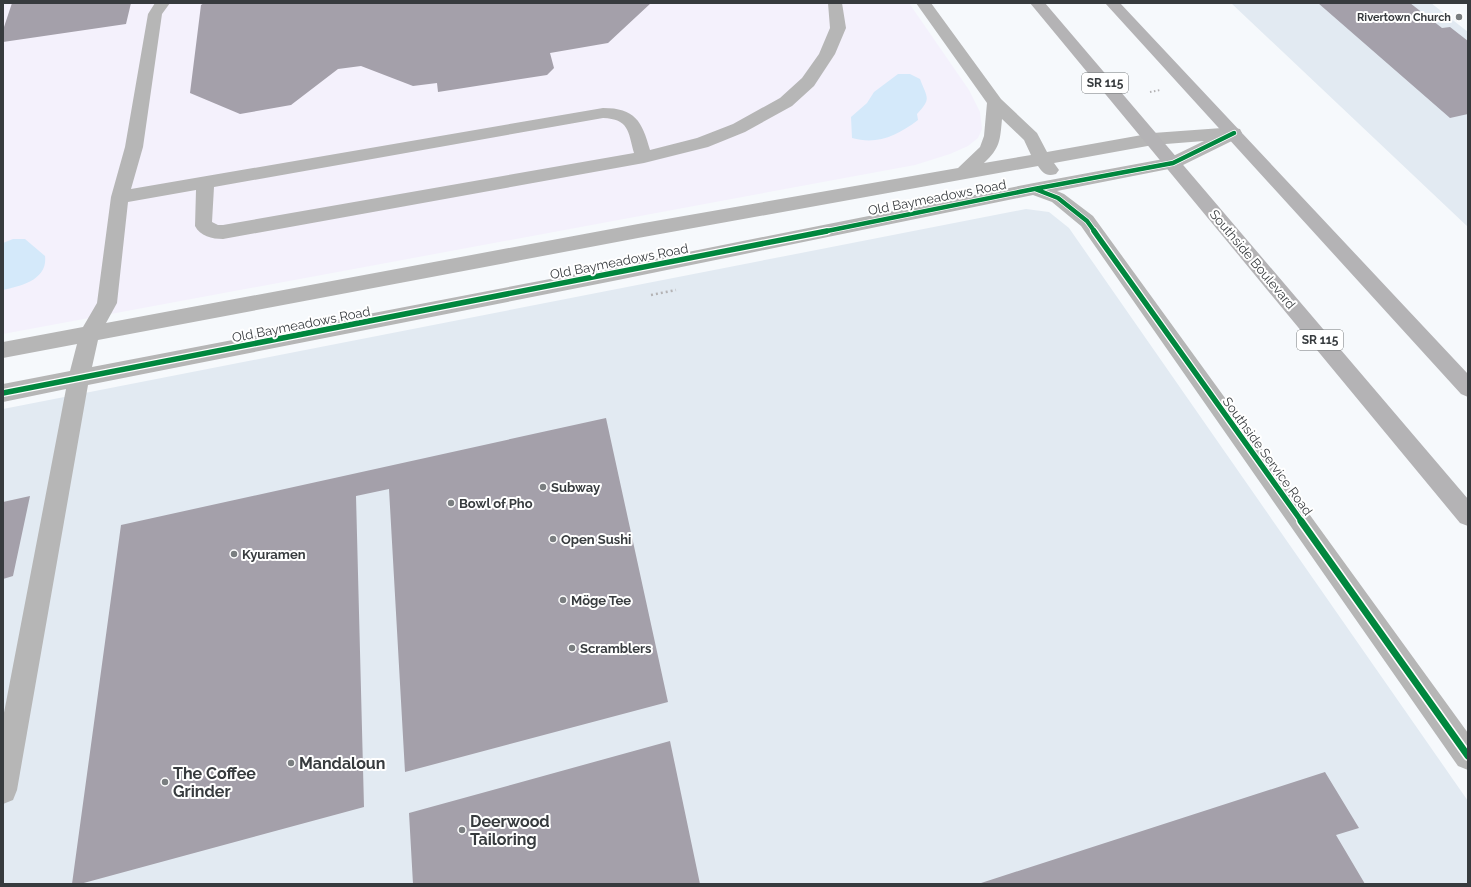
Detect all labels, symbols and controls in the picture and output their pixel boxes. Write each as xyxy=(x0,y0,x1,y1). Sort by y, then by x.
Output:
place label: Rivertown Church xyxy=(1357,11,1451,24)
marker: Rivertown Church xyxy=(1454,12,1464,22)
road number: SR 115 xyxy=(1082,73,1128,93)
street label: Old Baymeadows Road xyxy=(867,177,1008,218)
street label: Southside Boulevard xyxy=(1207,207,1298,312)
street label: Old Baymeadows Road xyxy=(549,241,690,282)
street label: Old Baymeadows Road xyxy=(231,304,372,345)
road number: SR 115 xyxy=(1297,330,1343,350)
street label: Southside Service Road xyxy=(1220,394,1316,518)
place label: Subway xyxy=(551,480,600,495)
marker: Subway xyxy=(538,482,548,492)
place label: Bowl of Pho xyxy=(459,496,533,511)
marker: Bowl of Pho xyxy=(446,498,456,508)
place label: Open Sushi xyxy=(561,532,631,547)
marker: Open Sushi xyxy=(548,534,558,544)
place label: Kyuramen xyxy=(242,547,306,562)
marker: Kyuramen xyxy=(229,549,239,559)
place label: Möge Tee xyxy=(571,593,631,608)
marker: Möge Tee xyxy=(558,595,568,605)
place label: Scramblers xyxy=(580,641,652,656)
marker: Scramblers xyxy=(567,643,577,653)
place label: Mandaloun xyxy=(299,754,385,773)
marker: Mandaloun xyxy=(286,758,296,768)
place label: The Coffee Grinder xyxy=(173,764,256,801)
marker: The Coffee Grinder xyxy=(160,777,170,787)
place label: Deerwood Tailoring xyxy=(470,812,550,849)
marker: Deerwood Tailoring xyxy=(457,825,467,835)

